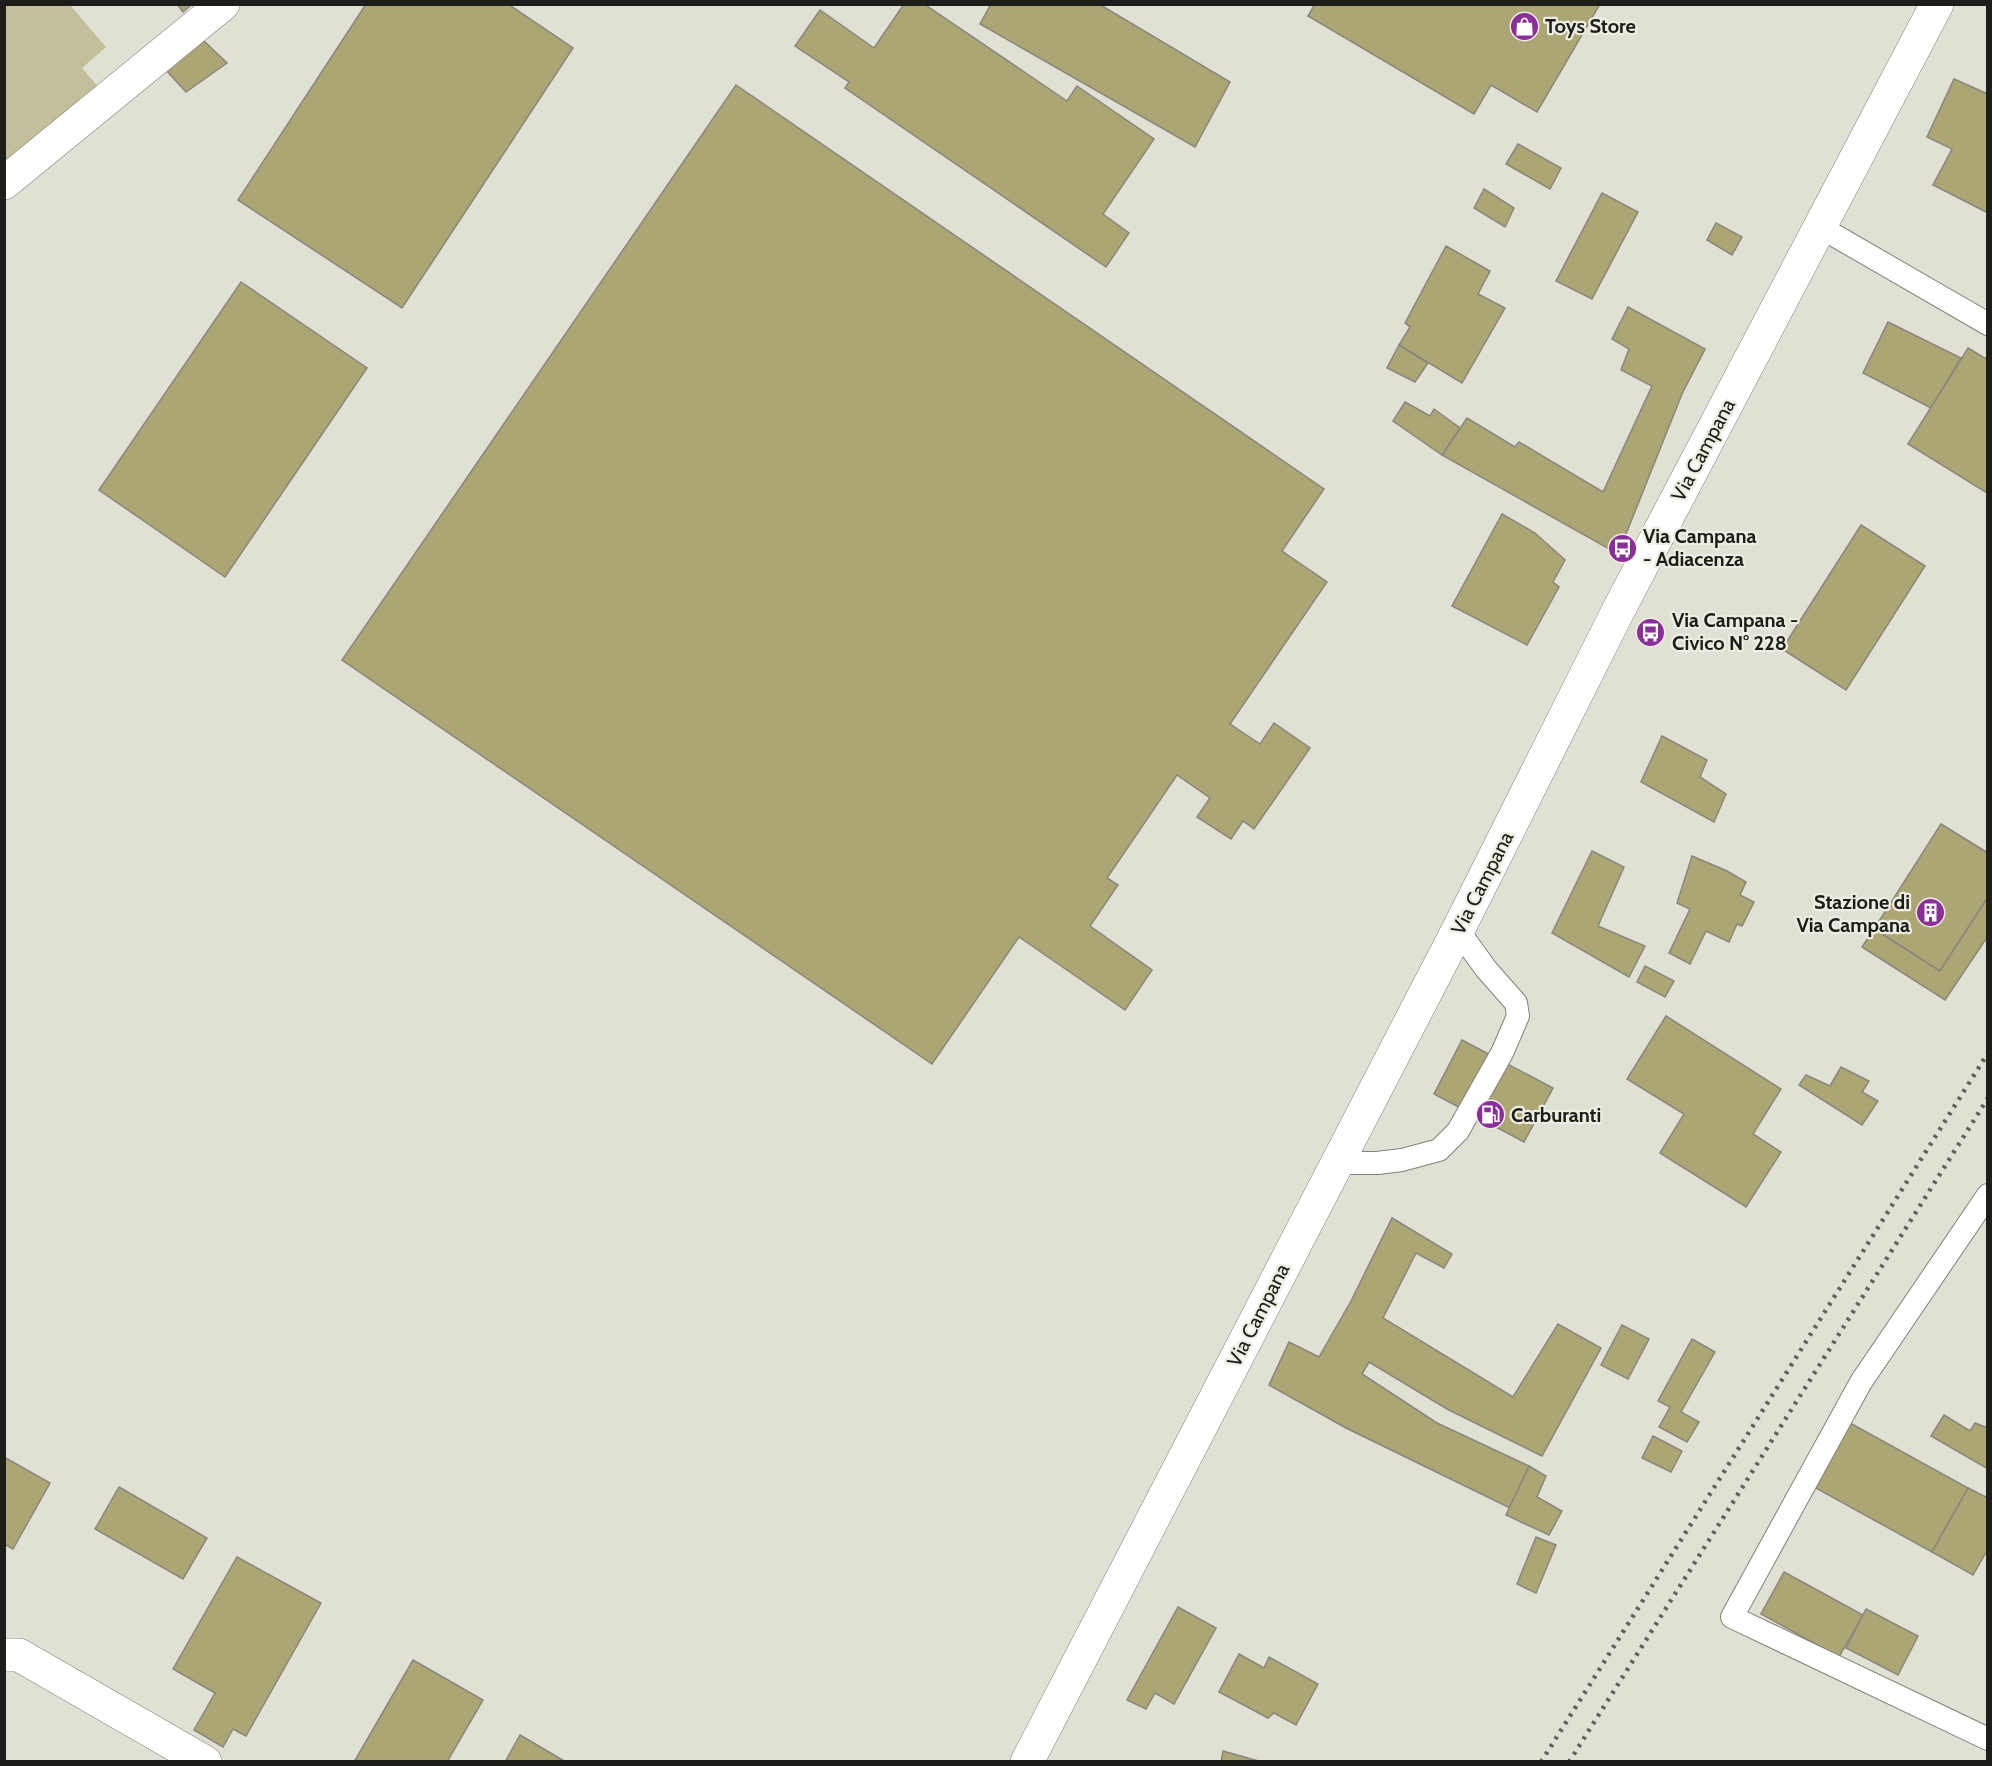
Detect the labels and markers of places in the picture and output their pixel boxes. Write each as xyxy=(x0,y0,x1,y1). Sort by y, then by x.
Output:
shop icon: Toys Store xyxy=(1508,10,1540,42)
place label: Toys Store xyxy=(1545,14,1636,38)
place label: Via Campana - Adiacenza xyxy=(1643,524,1757,571)
bus stop icon: Via Campana - Adiacenza xyxy=(1606,532,1638,564)
place label: Via Campana - Civico N° 228 xyxy=(1672,608,1798,655)
bus stop icon: Via Campana - Civico N° 228 xyxy=(1635,616,1667,648)
place label: Stazione di Via Campana xyxy=(1797,890,1910,937)
building icon: Stazione di Via Campana xyxy=(1915,897,1947,929)
fuel station icon: Carburanti xyxy=(1474,1099,1506,1131)
place label: Carburanti xyxy=(1511,1103,1601,1127)

